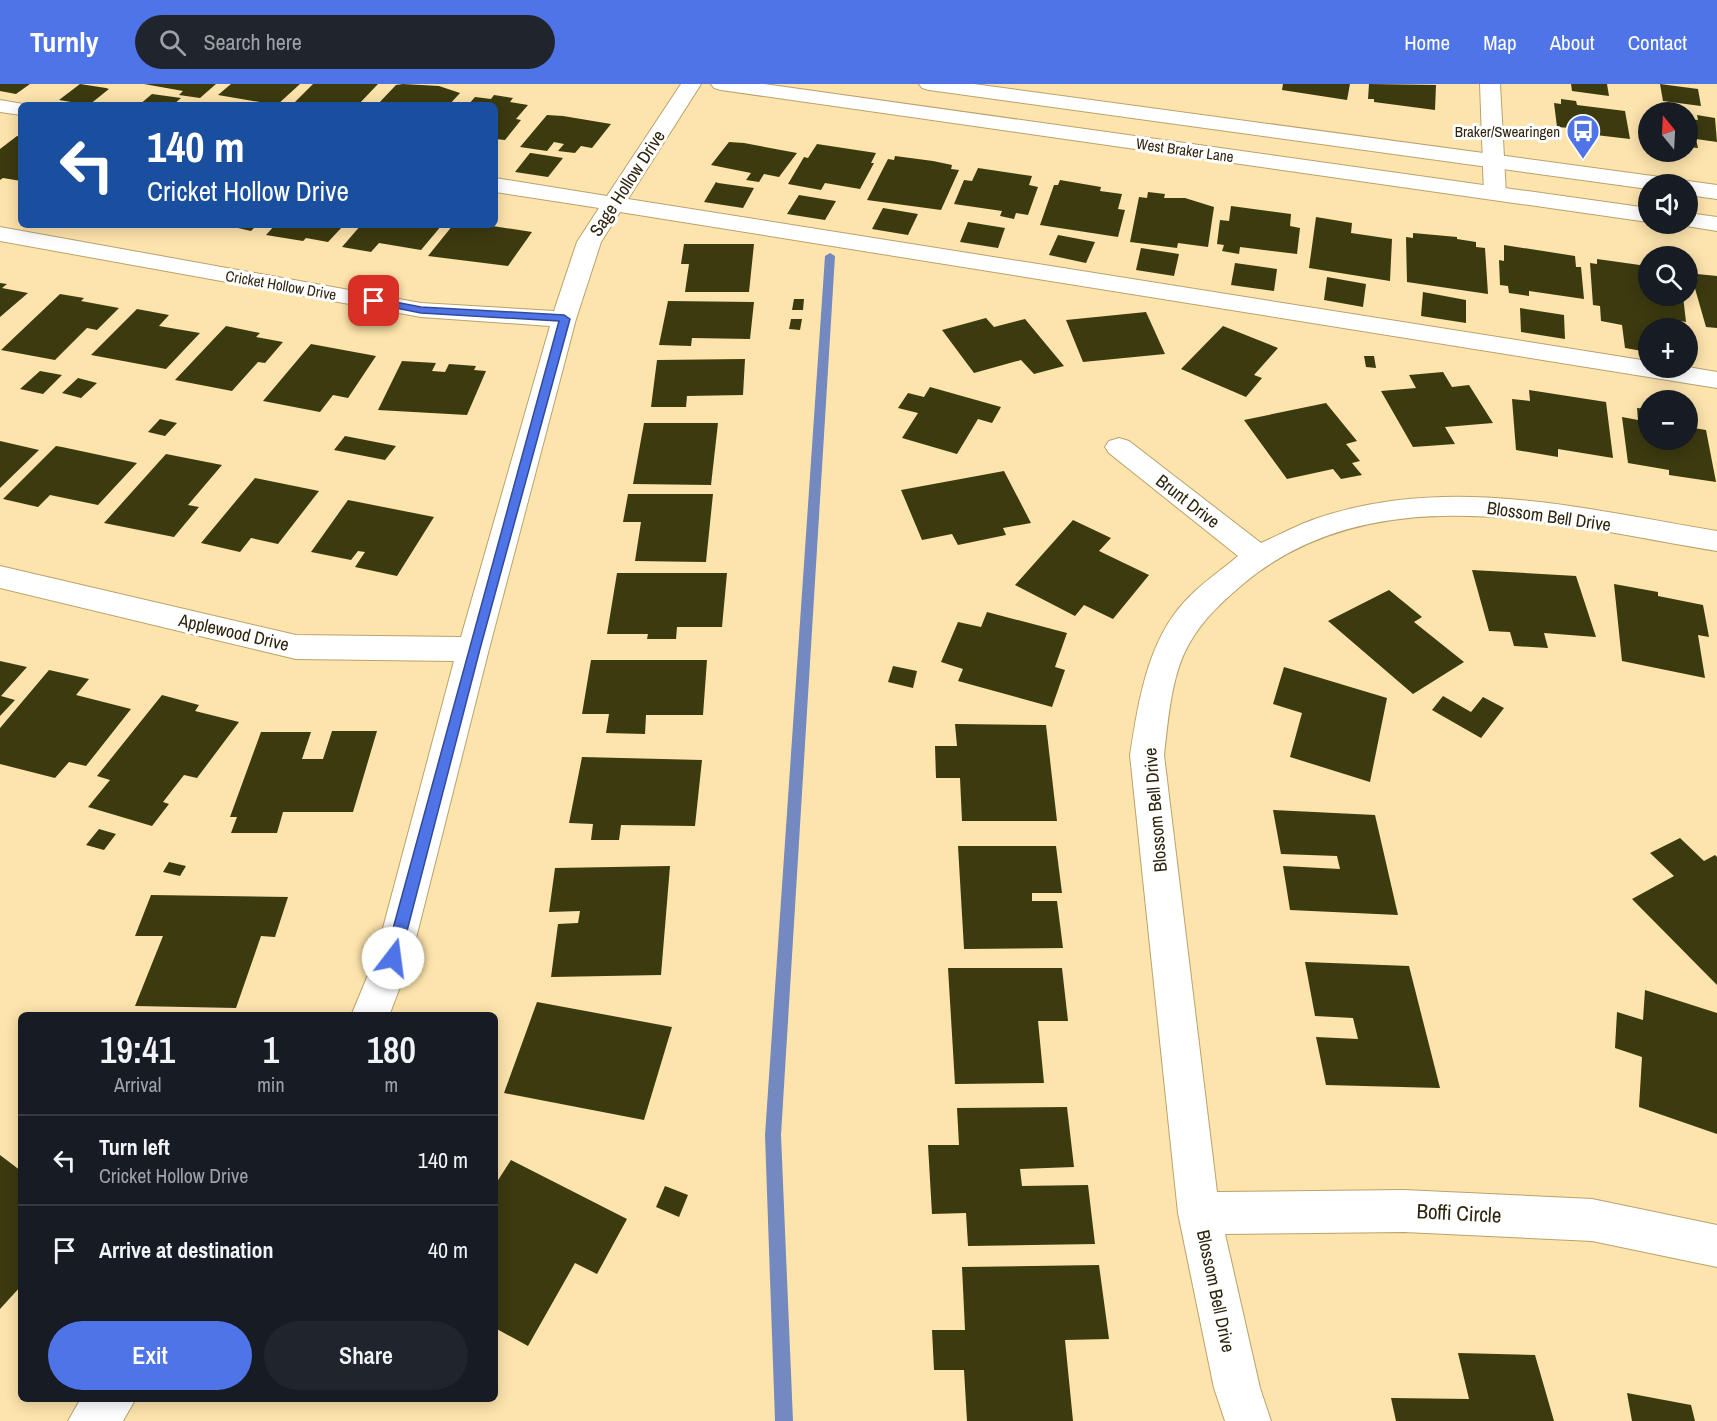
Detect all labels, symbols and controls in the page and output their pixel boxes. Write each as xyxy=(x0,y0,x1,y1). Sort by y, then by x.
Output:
search box xyxy=(135,15,555,69)
text: Turnly xyxy=(30,23,99,61)
icon: search xyxy=(156,26,189,59)
text: Search here xyxy=(204,27,302,57)
text: Home xyxy=(1404,28,1450,57)
text: Map xyxy=(1483,28,1517,57)
text: About xyxy=(1550,28,1595,57)
text: Contact xyxy=(1628,28,1687,57)
north arrow xyxy=(1638,102,1698,162)
map controls xyxy=(1638,102,1698,450)
bus stop icon: Braker/Swearingen xyxy=(1565,113,1601,160)
text: 140 m xyxy=(147,119,245,175)
place label: Braker/Swearingen xyxy=(1455,121,1560,142)
street label: Sage Hollow Drive xyxy=(583,125,671,241)
icon: left xyxy=(48,126,126,204)
street label: West Braker Lane xyxy=(1135,133,1235,167)
text: Cricket Hollow Drive xyxy=(147,173,349,209)
button: sound xyxy=(1638,174,1698,234)
button: search xyxy=(1638,246,1698,306)
street label: Cricket Hollow Drive xyxy=(224,265,338,305)
pin xyxy=(348,275,399,326)
icon: arrive xyxy=(357,284,390,317)
button: + xyxy=(1638,318,1698,378)
button: − xyxy=(1638,390,1698,450)
street label: Brunt Drive xyxy=(1151,468,1225,534)
street label: Blossom Bell Drive xyxy=(1486,495,1612,537)
street label: Applewood Drive xyxy=(175,607,292,657)
street label: Blossom Bell Drive xyxy=(1137,747,1173,873)
position arrow xyxy=(361,926,425,990)
text: 19:41 xyxy=(100,1026,175,1074)
text: 1 xyxy=(263,1026,279,1074)
text: 180 xyxy=(367,1026,416,1074)
text: Arrival xyxy=(114,1071,161,1098)
text: min xyxy=(257,1071,285,1098)
text: m xyxy=(384,1071,398,1098)
text: Turn left xyxy=(99,1132,170,1162)
icon: left xyxy=(48,1144,81,1177)
text: 140 m xyxy=(418,1145,468,1175)
text: Cricket Hollow Drive xyxy=(99,1162,248,1189)
street label: Boffi Circle xyxy=(1416,1196,1502,1230)
street label: Blossom Bell Drive xyxy=(1191,1227,1241,1355)
icon: arrive xyxy=(48,1234,81,1267)
text: Arrive at destination xyxy=(99,1235,273,1265)
text: 40 m xyxy=(428,1235,468,1265)
button: Exit xyxy=(48,1321,252,1390)
button: Share xyxy=(264,1321,468,1390)

